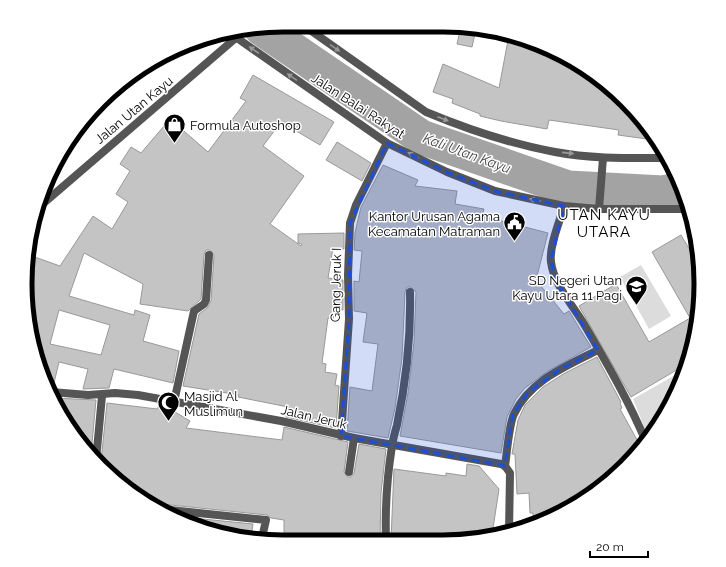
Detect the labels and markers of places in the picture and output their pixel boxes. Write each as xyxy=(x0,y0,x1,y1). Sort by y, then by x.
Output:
shop icon: Formula Autoshop xyxy=(161,112,187,145)
place label: Formula Autoshop xyxy=(190,118,301,133)
place label: Kantor Urusan Agama Kecamatan Matraman xyxy=(368,209,500,239)
public building icon: Kantor Urusan Agama Kecamatan Matraman xyxy=(502,210,528,243)
place label: SD Negeri Utan Kayu Utara 11 Pagi xyxy=(512,273,622,303)
school or university icon: SD Negeri Utan Kayu Utara 11 Pagi xyxy=(624,274,650,307)
place label: Masjid Al Muslimun xyxy=(184,389,243,419)
mosque icon: Masjid Al Muslimun xyxy=(156,390,182,423)

